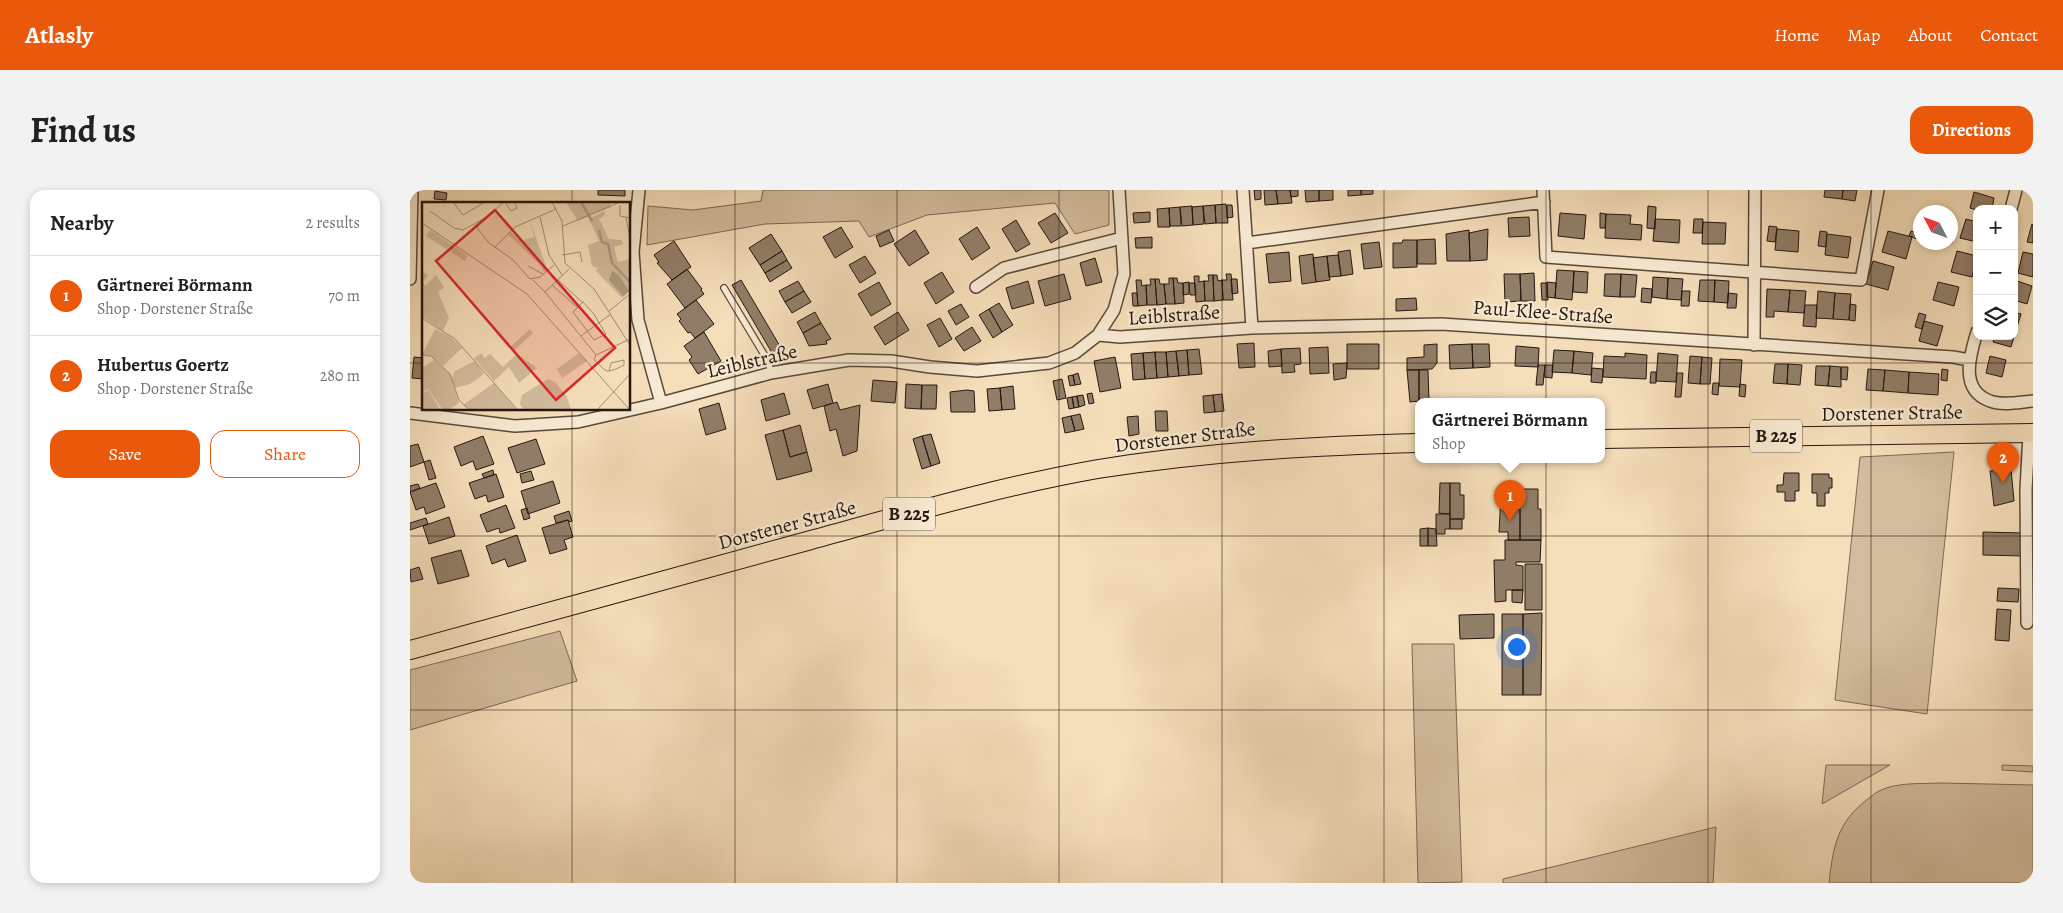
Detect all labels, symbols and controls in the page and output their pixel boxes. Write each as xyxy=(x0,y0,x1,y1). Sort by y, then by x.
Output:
text: Atlasly xyxy=(25,19,93,51)
text: Home xyxy=(1774,23,1819,47)
text: Map xyxy=(1847,23,1880,47)
text: About xyxy=(1908,23,1952,47)
text: Contact xyxy=(1980,23,2038,47)
text: Find us xyxy=(30,106,136,154)
button: Directions xyxy=(1910,106,2033,154)
inset map xyxy=(422,202,630,410)
north arrow xyxy=(1913,205,1958,250)
map controls xyxy=(1973,205,2018,340)
button: + xyxy=(1973,205,2018,250)
text: Nearby xyxy=(50,209,113,237)
text: 2 results xyxy=(305,212,360,234)
button: − xyxy=(1973,250,2018,295)
text: Gärtnerei Börmann xyxy=(97,272,253,298)
text: 1 xyxy=(63,285,69,307)
text: 70 m xyxy=(328,285,360,307)
street label: Paul-Klee-Straße xyxy=(1472,294,1614,330)
button: layers xyxy=(1973,295,2018,340)
text: Shop · Dorstener Straße xyxy=(97,298,253,320)
street label: Leiblstraße xyxy=(1127,298,1221,332)
street label: Leiblstraße xyxy=(704,337,800,384)
text: Hubertus Goertz xyxy=(97,352,229,378)
text: 2 xyxy=(62,365,70,387)
text: 280 m xyxy=(320,365,360,387)
text: Shop · Dorstener Straße xyxy=(97,378,253,400)
popup xyxy=(1415,398,1605,463)
street label: Dorstener Straße xyxy=(1821,398,1963,428)
text: Gärtnerei Börmann xyxy=(1432,407,1588,433)
street label: Dorstener Straße xyxy=(1113,415,1257,459)
road number: B 225 xyxy=(1750,420,1802,452)
button: Save xyxy=(50,430,200,478)
button: Share xyxy=(210,430,360,478)
text: Shop xyxy=(1432,433,1465,455)
pin: 2 xyxy=(1987,442,2019,483)
pin: 1 xyxy=(1494,480,1526,521)
street label: Dorstener Straße xyxy=(715,494,859,556)
road number: B 225 xyxy=(883,498,935,530)
your location xyxy=(1504,634,1530,660)

